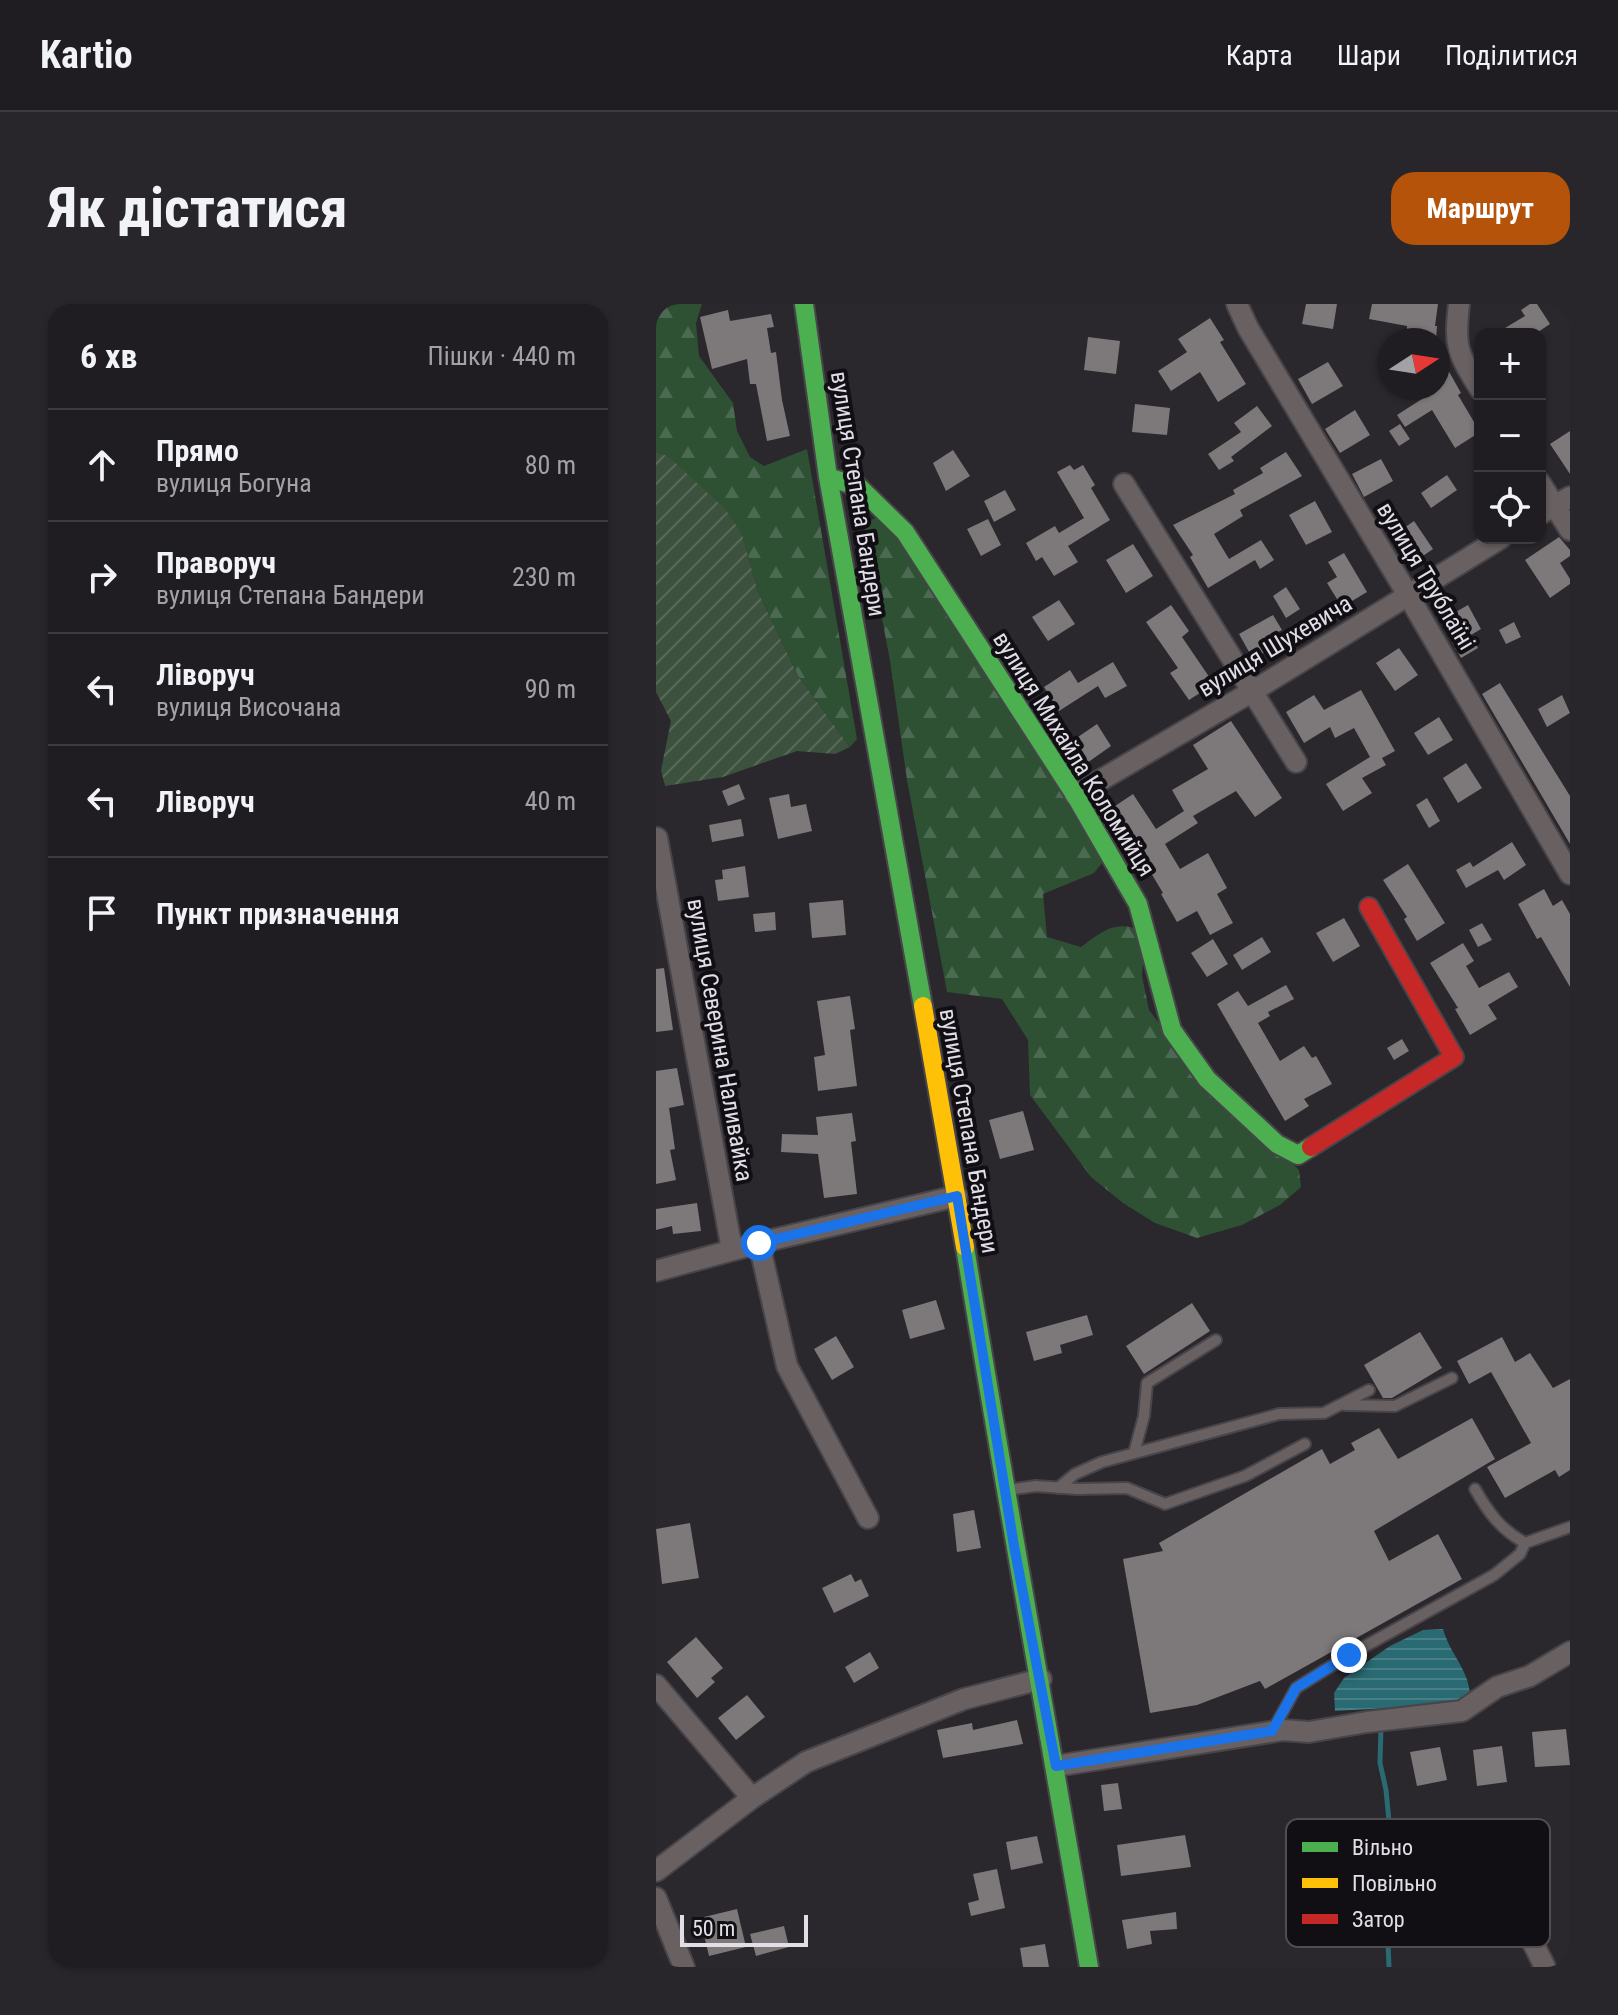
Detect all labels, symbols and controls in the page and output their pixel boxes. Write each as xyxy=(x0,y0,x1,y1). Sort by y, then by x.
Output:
text: Kartio xyxy=(40,33,133,77)
text: Карта xyxy=(1226,39,1293,72)
text: Шари xyxy=(1337,39,1401,72)
text: Поділитися xyxy=(1445,39,1578,72)
button: Маршрут xyxy=(1391,172,1570,245)
text: Як дістатися xyxy=(48,175,348,241)
north arrow xyxy=(1378,328,1450,400)
map controls xyxy=(1474,328,1546,544)
button: + xyxy=(1474,328,1546,400)
text: 6 хв xyxy=(80,336,137,376)
text: Пішки · 440 m xyxy=(428,341,576,371)
street label: вулиця Степана Бандери xyxy=(825,369,891,619)
button: − xyxy=(1474,400,1546,472)
text: Прямо xyxy=(156,433,239,468)
icon: ahead xyxy=(80,443,124,487)
text: 80 m xyxy=(525,450,576,480)
text: вулиця Богуна xyxy=(156,468,312,498)
button: locate xyxy=(1474,472,1546,544)
street label: вулиця Трублаїні xyxy=(1371,497,1481,655)
text: Праворуч xyxy=(156,545,276,580)
icon: right xyxy=(80,555,124,599)
text: 230 m xyxy=(512,562,576,592)
text: вулиця Степана Бандери xyxy=(156,580,425,610)
street label: вулиця Шухевича xyxy=(1193,589,1357,703)
street label: вулиця Михайла Коломийця xyxy=(987,627,1161,881)
text: Ліворуч xyxy=(156,657,255,692)
icon: left xyxy=(80,667,124,711)
text: 90 m xyxy=(525,674,576,704)
text: вулиця Височана xyxy=(156,692,341,722)
icon: left xyxy=(80,779,124,823)
text: Ліворуч xyxy=(156,784,255,819)
text: 40 m xyxy=(525,786,576,816)
icon: arrive xyxy=(80,891,124,935)
text: Пункт призначення xyxy=(156,896,400,931)
street label: вулиця Северина Наливайка xyxy=(681,896,759,1184)
street label: вулиця Степана Бандери xyxy=(934,1007,1004,1255)
route start xyxy=(741,1225,777,1261)
route end xyxy=(1331,1637,1367,1673)
legend xyxy=(1286,1819,1550,1947)
text: Вільно xyxy=(1352,1835,1413,1860)
text: Повільно xyxy=(1352,1871,1437,1896)
text: Затор xyxy=(1352,1907,1405,1932)
scale bar xyxy=(680,1911,808,1947)
text: 50 m xyxy=(692,1916,735,1941)

